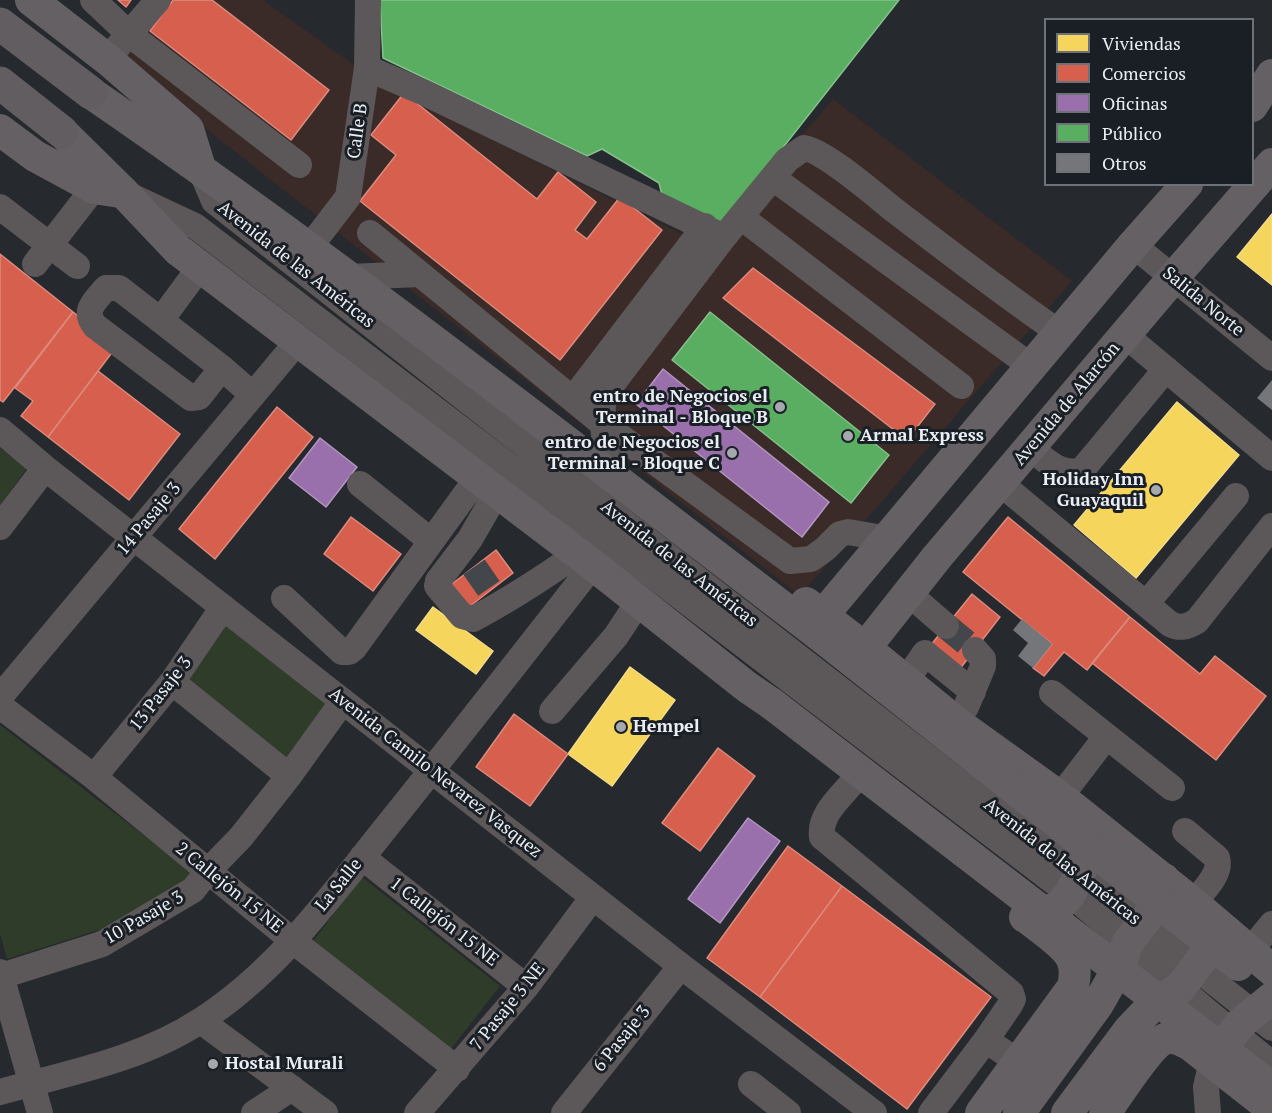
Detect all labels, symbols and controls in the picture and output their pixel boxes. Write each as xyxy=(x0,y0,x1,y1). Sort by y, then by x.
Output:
legend xyxy=(1044,18,1254,186)
text: Viviendas xyxy=(1102,31,1181,55)
text: Comercios xyxy=(1102,61,1186,85)
text: Oficinas xyxy=(1102,91,1168,115)
street label: Calle B xyxy=(343,102,373,160)
text: Público xyxy=(1102,121,1162,145)
text: Otros xyxy=(1102,151,1147,175)
street label: Avenida de las Américas xyxy=(213,197,379,333)
street label: Salida Norte xyxy=(1158,263,1248,341)
street label: Avenida de Alarcón xyxy=(1009,338,1125,470)
place label: entro de Negocios el Terminal - Bloque B xyxy=(593,386,768,428)
marker: entro de Negocios el Terminal - Bloque B xyxy=(773,400,787,414)
place label: Armal Express xyxy=(860,425,984,447)
marker: Armal Express xyxy=(841,429,855,443)
place label: entro de Negocios el Terminal - Bloque C xyxy=(545,432,720,474)
marker: entro de Negocios el Terminal - Bloque C xyxy=(725,446,739,460)
place label: Holiday Inn Guayaquil xyxy=(1042,469,1144,512)
street label: 14 Pasaje 3 xyxy=(112,478,186,560)
marker: Holiday Inn Guayaquil xyxy=(1149,483,1163,497)
street label: Avenida de las Américas xyxy=(596,496,762,632)
street label: 13 Pasaje 3 xyxy=(125,653,197,735)
street label: Avenida Camilo Nevarez Vasquez xyxy=(324,683,546,863)
place label: Hempel xyxy=(633,716,700,738)
marker: Hempel xyxy=(614,720,628,734)
street label: Avenida de las Américas xyxy=(979,794,1145,930)
street label: 2 Callejón 15 NE xyxy=(171,838,287,938)
street label: La Salle xyxy=(311,854,367,916)
street label: 1 Callejón 15 NE xyxy=(385,873,503,971)
street label: 10 Pasaje 3 xyxy=(100,887,188,949)
street label: 7 Pasaje 3 NE xyxy=(466,959,550,1055)
street label: 6 Pasaje 3 xyxy=(589,1002,655,1076)
place label: Hostal Murali xyxy=(225,1053,343,1075)
marker: Hostal Murali xyxy=(206,1057,220,1071)

